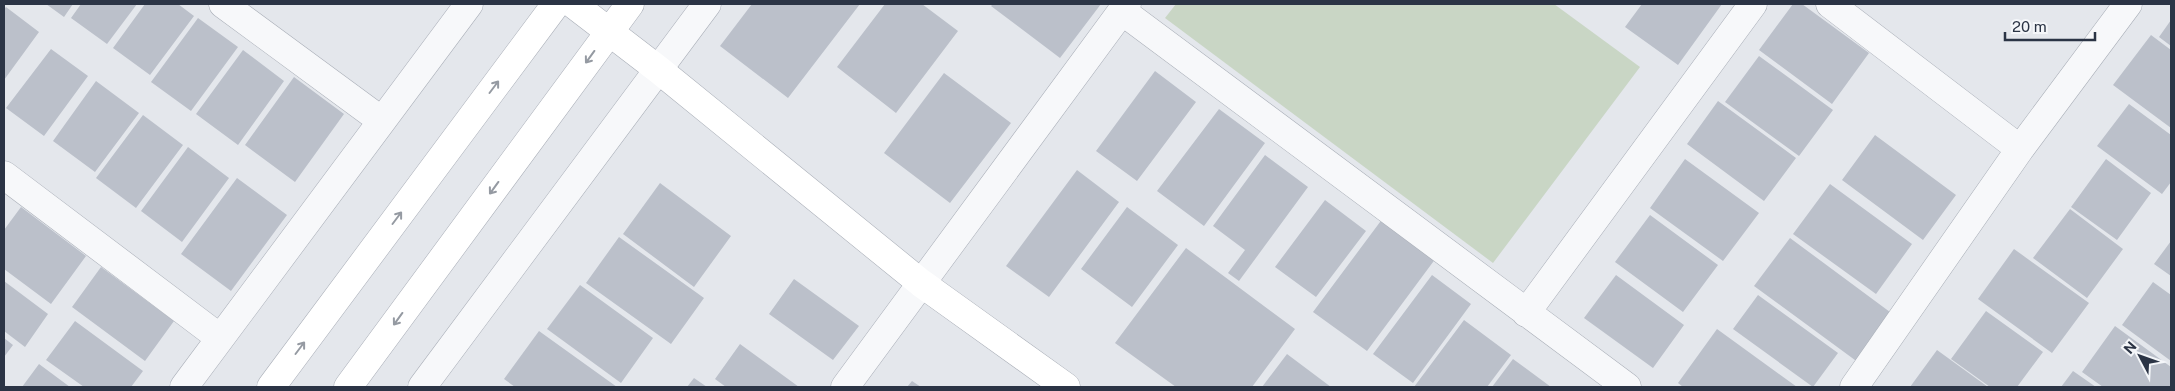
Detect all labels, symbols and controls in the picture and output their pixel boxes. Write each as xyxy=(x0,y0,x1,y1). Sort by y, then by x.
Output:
scale bar xyxy=(2005,10,2095,42)
text: 20 m xyxy=(2012,18,2047,35)
one-way arrow xyxy=(585,50,596,63)
one-way arrow xyxy=(488,81,499,94)
one-way arrow xyxy=(489,181,500,194)
one-way arrow xyxy=(392,211,402,225)
one-way arrow xyxy=(393,312,403,326)
north arrow xyxy=(2115,331,2165,381)
text: N xyxy=(2121,338,2140,357)
one-way arrow xyxy=(295,341,305,355)

